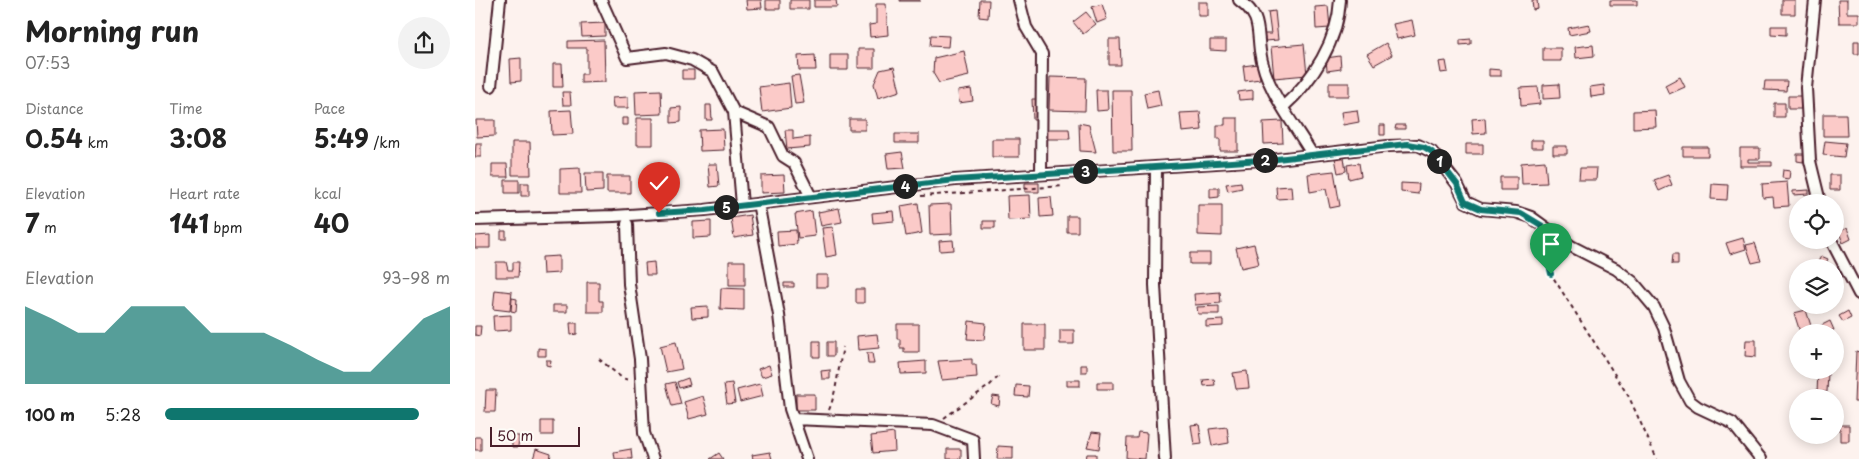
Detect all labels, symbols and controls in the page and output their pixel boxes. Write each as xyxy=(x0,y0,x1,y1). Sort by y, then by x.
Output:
text: Morning run xyxy=(25,9,199,52)
button: share xyxy=(398,17,450,69)
text: 07:53 xyxy=(25,50,70,74)
text: Distance xyxy=(25,98,84,119)
text: Time xyxy=(169,98,202,119)
text: Pace xyxy=(314,98,345,119)
text: 0.54 xyxy=(25,119,83,157)
text: 3:08 xyxy=(169,119,227,157)
text: 5:49 xyxy=(314,119,369,157)
text: km xyxy=(83,132,108,153)
text: /km xyxy=(369,132,400,153)
pin: 2 xyxy=(1253,148,1277,172)
pin: 1 xyxy=(1427,148,1451,174)
text: 2 xyxy=(1261,150,1270,171)
text: 1 xyxy=(1436,151,1443,172)
pin: 3 xyxy=(1073,158,1097,184)
text: 3 xyxy=(1081,161,1090,182)
pin xyxy=(638,162,680,213)
icon: check xyxy=(645,169,673,197)
pin: 4 xyxy=(893,174,917,198)
text: 4 xyxy=(901,176,910,197)
text: Elevation xyxy=(25,183,85,204)
text: Heart rate xyxy=(169,183,240,204)
text: kcal xyxy=(314,183,342,204)
pin: 5 xyxy=(713,194,739,220)
map controls xyxy=(1789,194,1844,444)
button: locate xyxy=(1789,194,1844,249)
text: 5 xyxy=(722,197,731,218)
text: 7 xyxy=(25,204,39,242)
text: 141 xyxy=(169,204,209,242)
text: 40 xyxy=(314,204,349,242)
text: m xyxy=(39,217,57,238)
text: bpm xyxy=(209,217,243,238)
pin xyxy=(1530,223,1572,274)
icon: arrive xyxy=(1537,230,1565,258)
button: layers xyxy=(1789,259,1844,314)
text: Elevation xyxy=(25,265,94,289)
text: 93–98 m xyxy=(382,265,450,289)
button: + xyxy=(1789,324,1844,379)
button: − xyxy=(1789,389,1844,444)
text: 100 m xyxy=(25,402,75,426)
text: 5:28 xyxy=(105,402,141,426)
scale bar xyxy=(490,424,580,447)
text: 50 m xyxy=(497,425,533,446)

